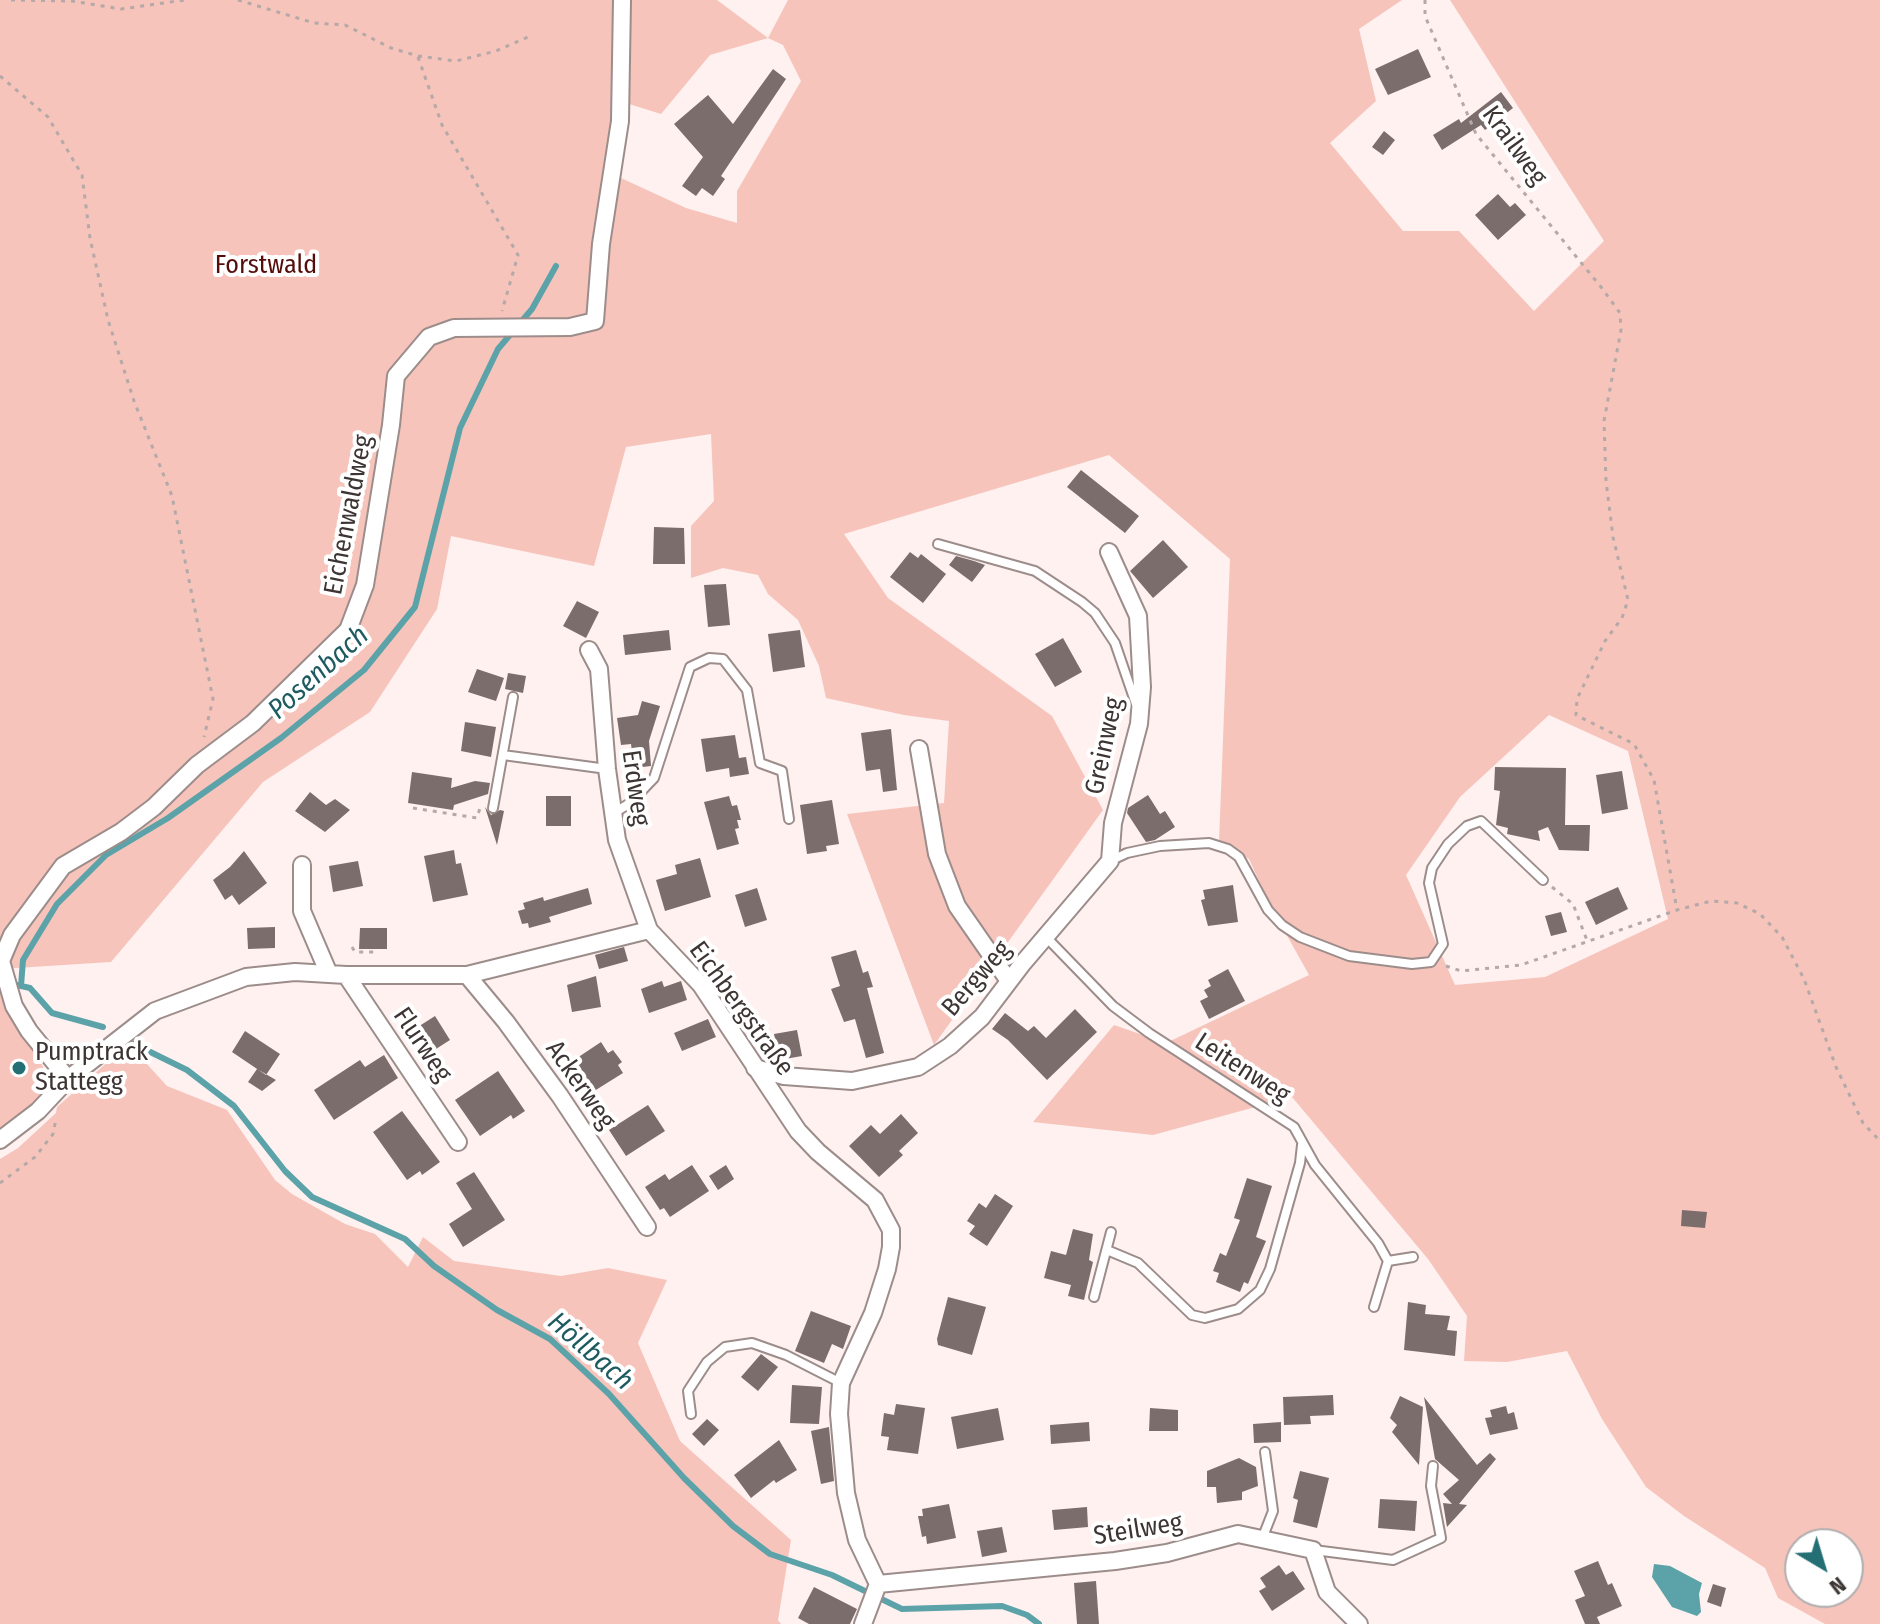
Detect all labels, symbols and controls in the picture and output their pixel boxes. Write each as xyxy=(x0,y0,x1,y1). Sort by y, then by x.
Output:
street label: Krailweg xyxy=(1475,100,1553,192)
park label: Forstwald xyxy=(215,250,317,282)
street label: Eichenwaldweg xyxy=(318,432,380,598)
water label: Posenbach xyxy=(262,619,376,727)
street label: Greinweg xyxy=(1080,695,1130,797)
street label: Erdweg xyxy=(614,748,656,828)
street label: Bergweg xyxy=(936,935,1018,1023)
street label: Eichbergstraße xyxy=(682,936,800,1082)
street label: Flurweg xyxy=(386,1002,458,1088)
street label: Leitenweg xyxy=(1189,1027,1295,1111)
street label: Ackerweg xyxy=(538,1035,622,1135)
place label: Pumptrack Stattegg xyxy=(35,1037,148,1098)
marker: Pumptrack Stattegg xyxy=(10,1059,28,1077)
water label: Höllbach xyxy=(540,1306,640,1398)
street label: Steilweg xyxy=(1091,1508,1185,1552)
north arrow xyxy=(1784,1528,1864,1608)
text: N xyxy=(1824,1571,1851,1600)

